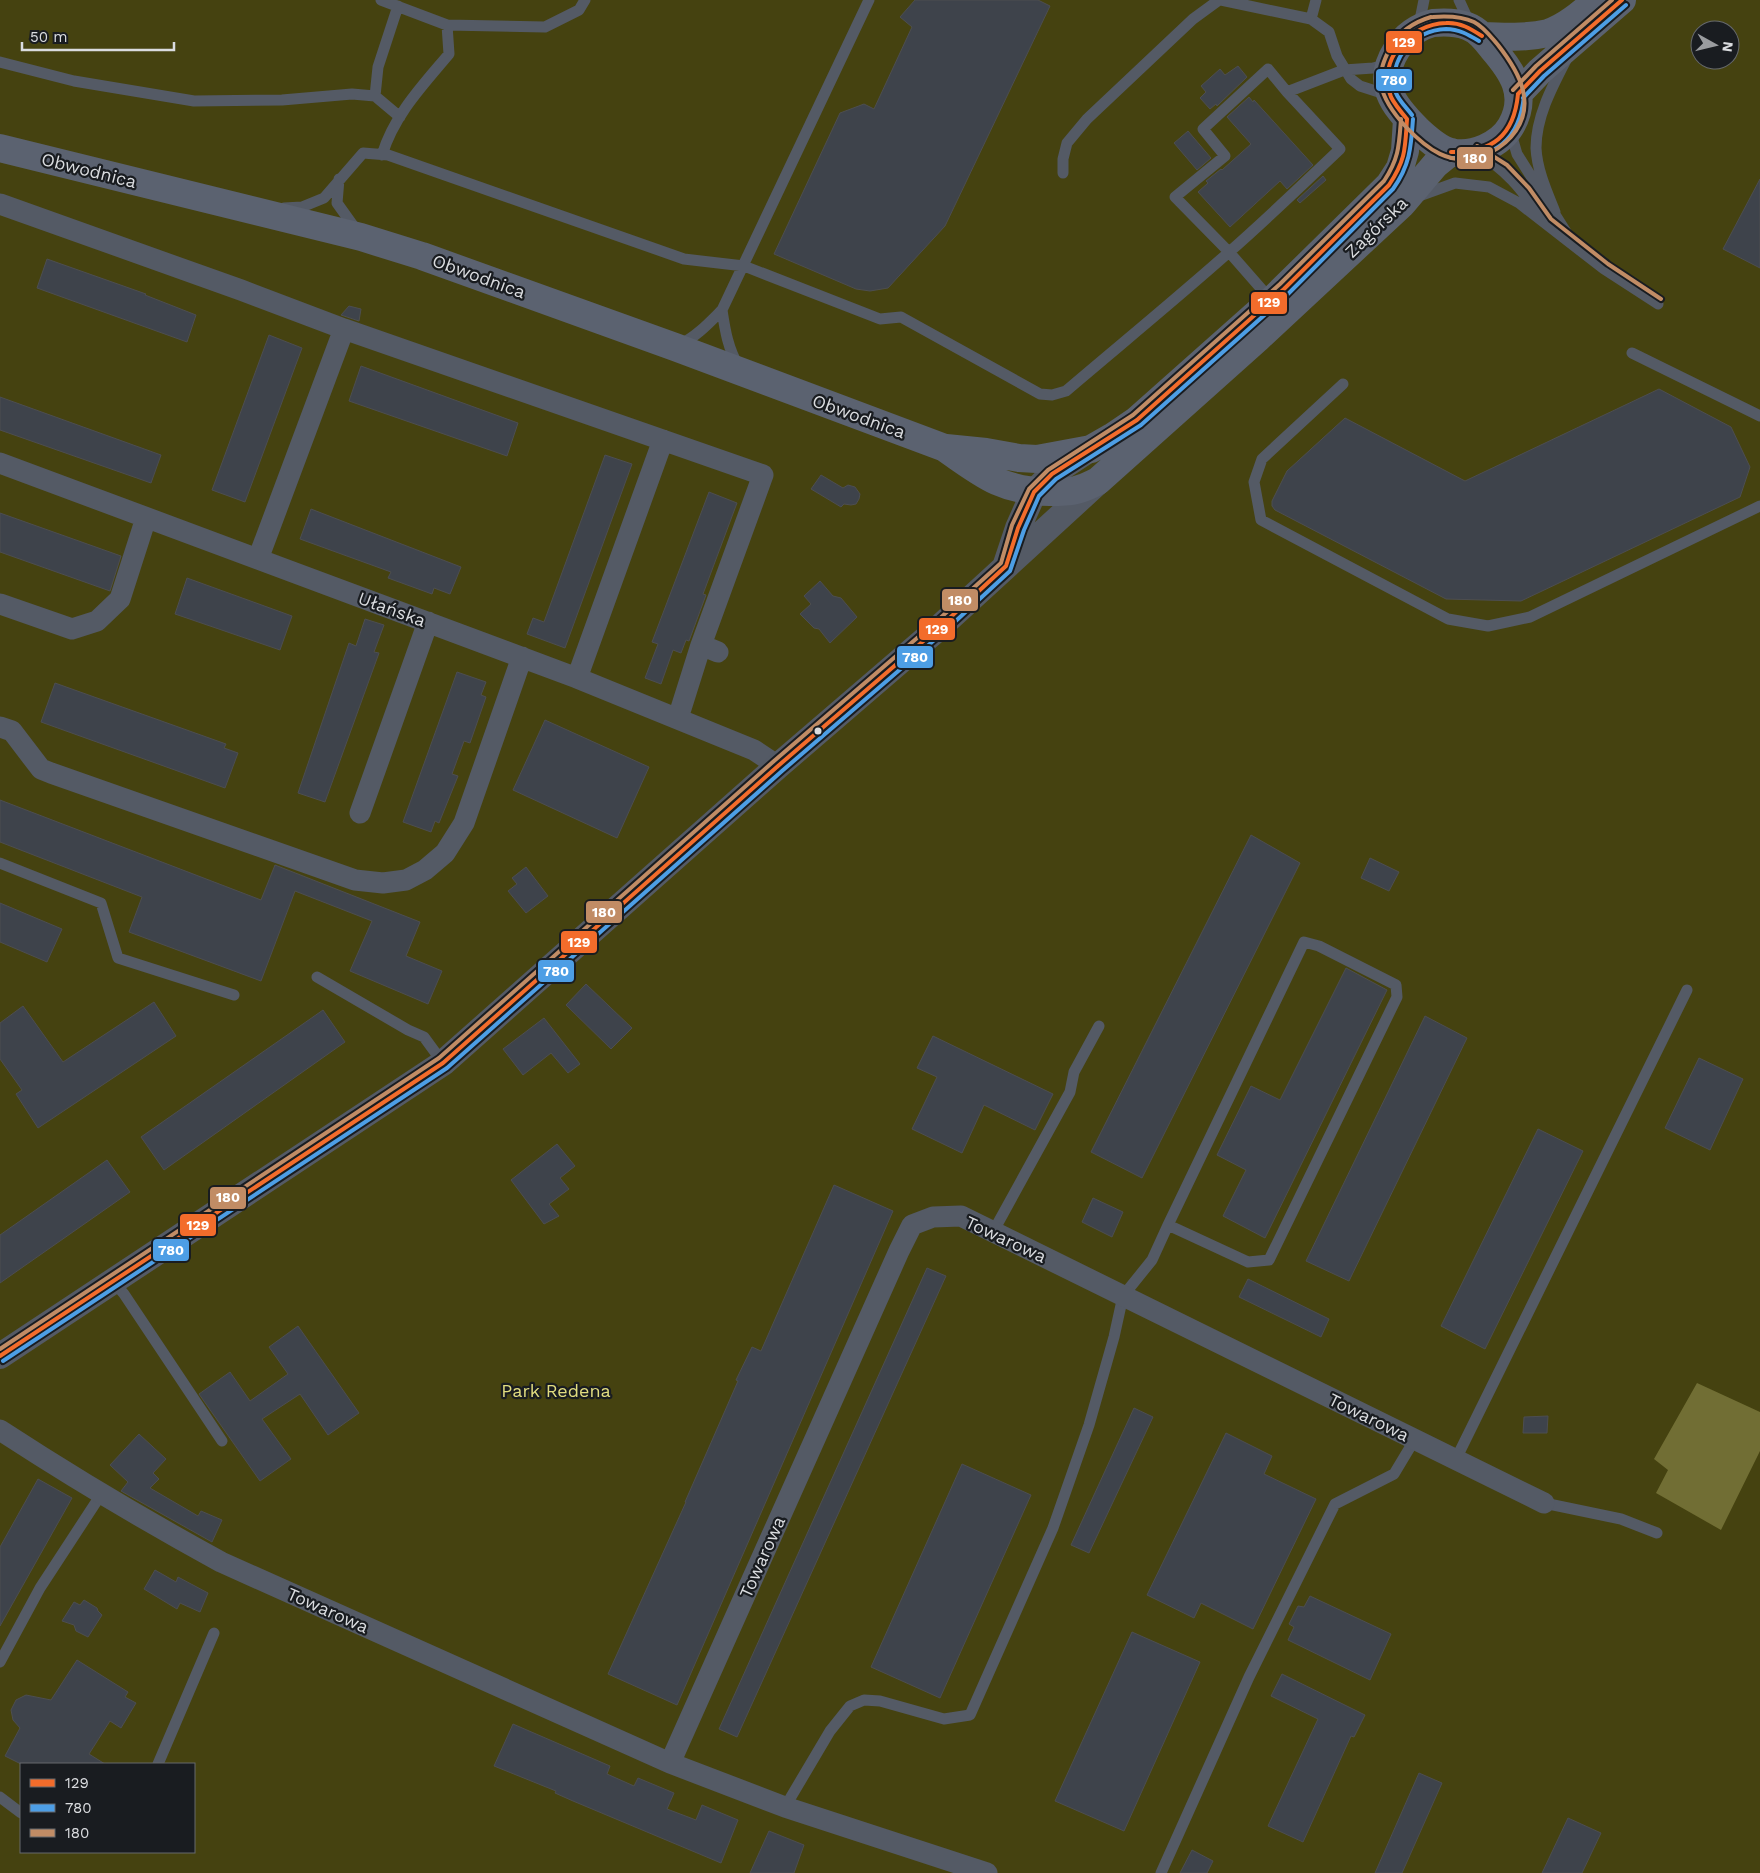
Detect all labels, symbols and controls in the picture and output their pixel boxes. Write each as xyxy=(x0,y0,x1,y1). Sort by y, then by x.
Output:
scale bar xyxy=(22,20,175,52)
north arrow xyxy=(1690,20,1740,70)
text: 50 m xyxy=(30,28,67,46)
line badge: 129 xyxy=(1385,30,1423,54)
text: 129 xyxy=(1392,34,1416,50)
text: N xyxy=(1719,41,1737,53)
line badge: 780 xyxy=(1375,68,1413,92)
text: 780 xyxy=(1381,72,1407,88)
line badge: 180 xyxy=(1456,146,1494,170)
street label: Obwodnica xyxy=(39,148,139,192)
text: 180 xyxy=(1463,150,1487,166)
street label: Zagórska xyxy=(1340,192,1412,262)
street label: Obwodnica xyxy=(430,249,528,303)
line badge: 129 xyxy=(1250,291,1288,315)
text: 129 xyxy=(1257,294,1281,310)
street label: Obwodnica xyxy=(810,389,908,443)
street label: Ułańska xyxy=(355,587,429,631)
line badge: 180 xyxy=(941,588,979,612)
text: 180 xyxy=(948,592,972,608)
line badge: 129 xyxy=(918,617,956,641)
text: 129 xyxy=(925,621,949,637)
line badge: 780 xyxy=(896,645,934,669)
text: 780 xyxy=(902,649,928,665)
unlabelled marker xyxy=(813,726,823,736)
line badge: 180 xyxy=(585,900,623,924)
text: 180 xyxy=(592,904,616,920)
line badge: 129 xyxy=(560,930,598,954)
text: 129 xyxy=(567,934,591,950)
line badge: 780 xyxy=(537,959,575,983)
text: 780 xyxy=(543,963,569,979)
line badge: 180 xyxy=(209,1186,247,1210)
text: 180 xyxy=(216,1189,240,1205)
street label: Towarowa xyxy=(962,1211,1050,1267)
line badge: 129 xyxy=(179,1213,217,1237)
text: 129 xyxy=(186,1217,210,1233)
line badge: 780 xyxy=(152,1238,190,1262)
text: 780 xyxy=(158,1242,184,1258)
park label: Park Redena xyxy=(501,1380,611,1401)
street label: Towarowa xyxy=(1325,1388,1413,1446)
street label: Towarowa xyxy=(735,1513,789,1601)
street label: Towarowa xyxy=(284,1583,372,1637)
legend xyxy=(20,1763,195,1853)
text: 129 xyxy=(65,1774,89,1792)
text: 780 xyxy=(65,1799,92,1817)
text: 180 xyxy=(65,1824,89,1842)

